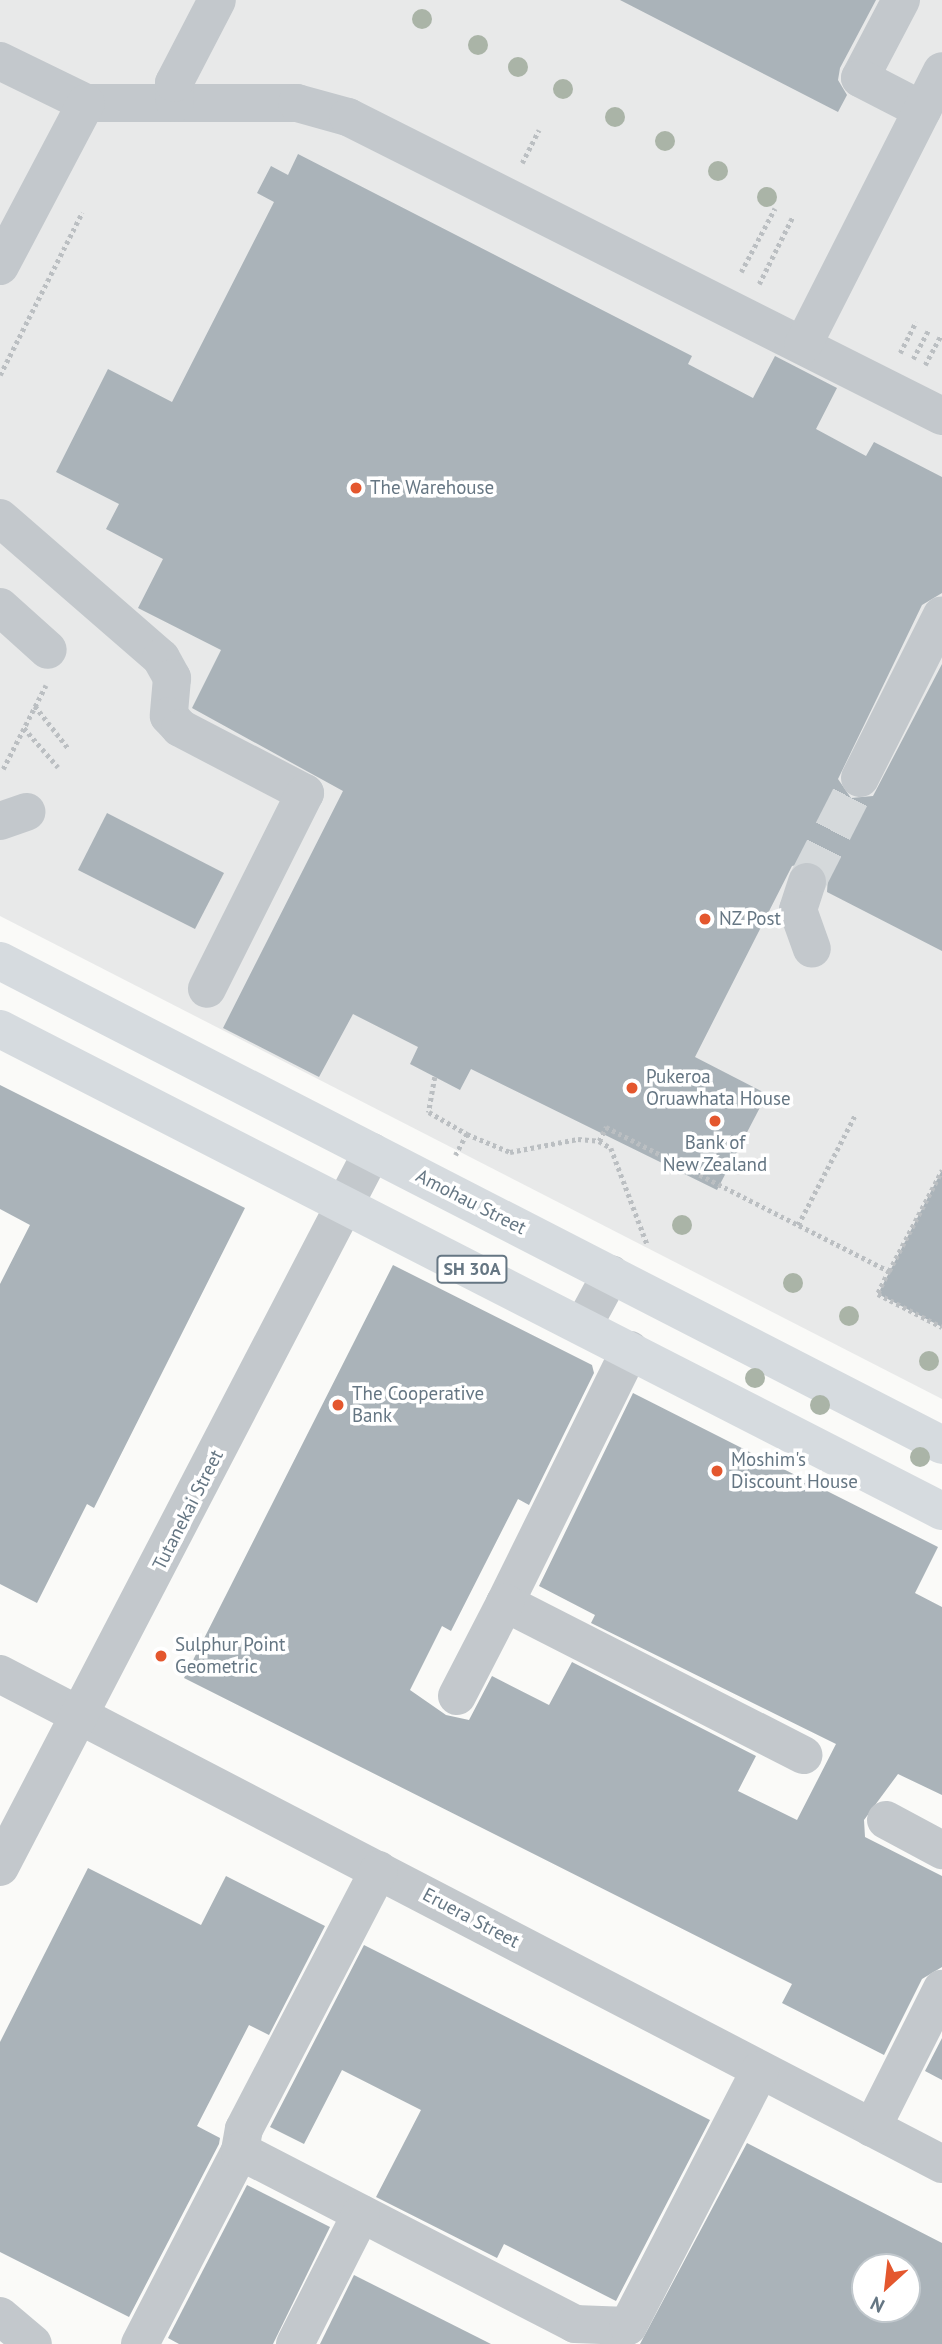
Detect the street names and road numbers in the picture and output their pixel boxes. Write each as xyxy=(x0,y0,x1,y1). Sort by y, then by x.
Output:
street label: Amohau Street xyxy=(412,1165,530,1239)
road number: SH 30A xyxy=(435,1254,509,1284)
street label: Tutanekai Street xyxy=(148,1446,228,1574)
street label: Eruera Street xyxy=(419,1883,523,1953)

